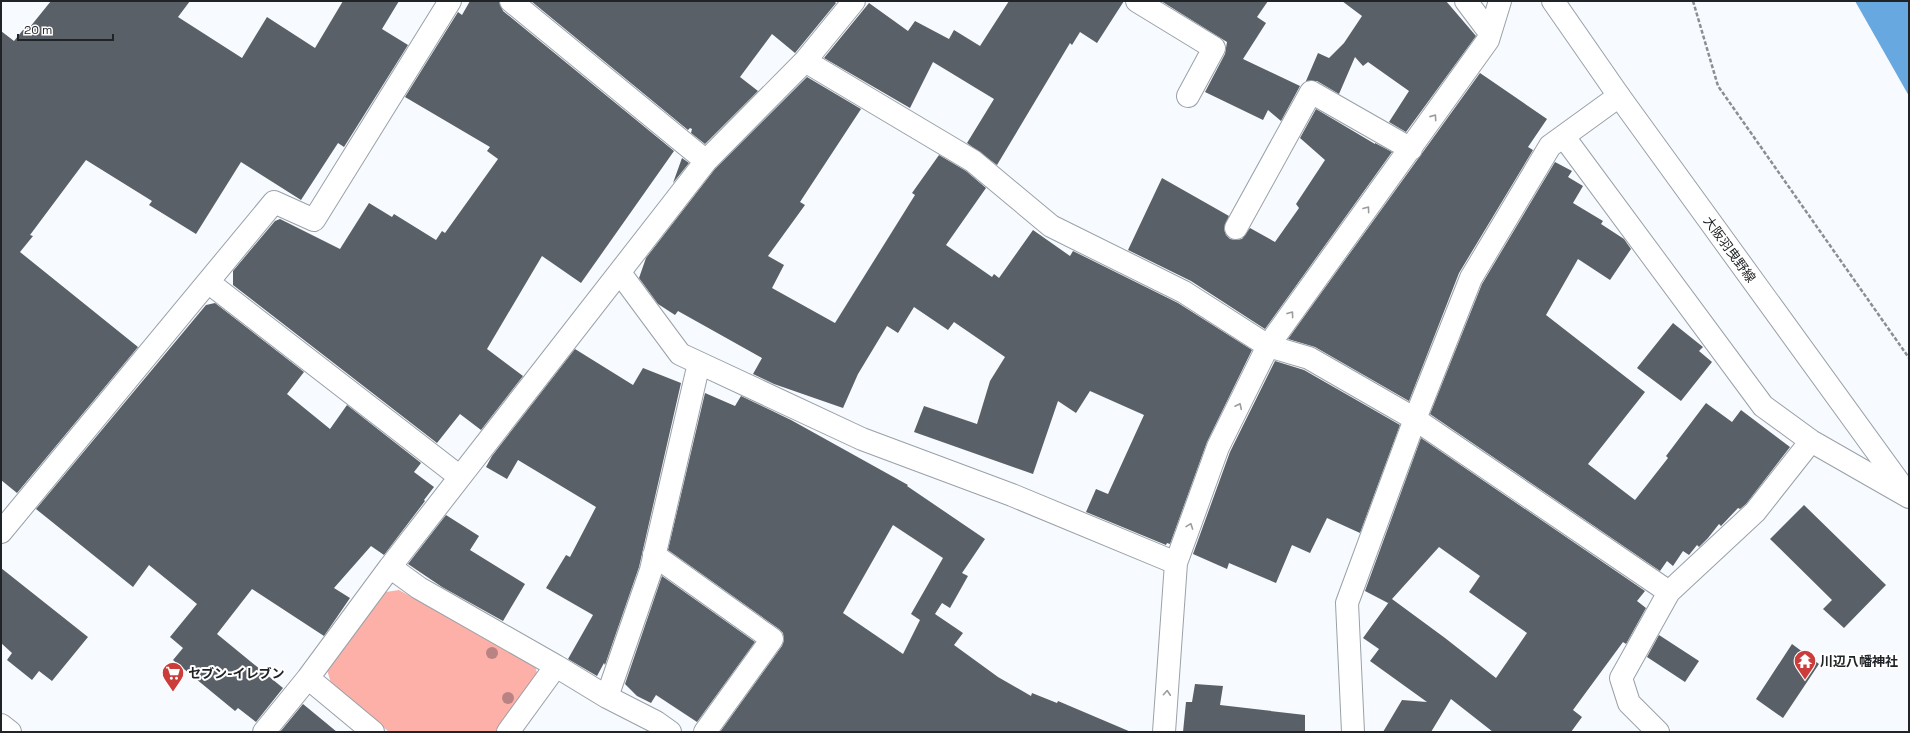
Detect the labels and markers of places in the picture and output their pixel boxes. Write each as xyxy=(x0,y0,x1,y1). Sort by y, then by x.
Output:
temple icon: 川辺八幡神社 xyxy=(1792,648,1818,681)
place label: 川辺八幡神社 xyxy=(1820,653,1898,670)
supermarket icon: セブン-イレブン xyxy=(160,660,186,693)
place label: セブン-イレブン xyxy=(188,665,285,682)

